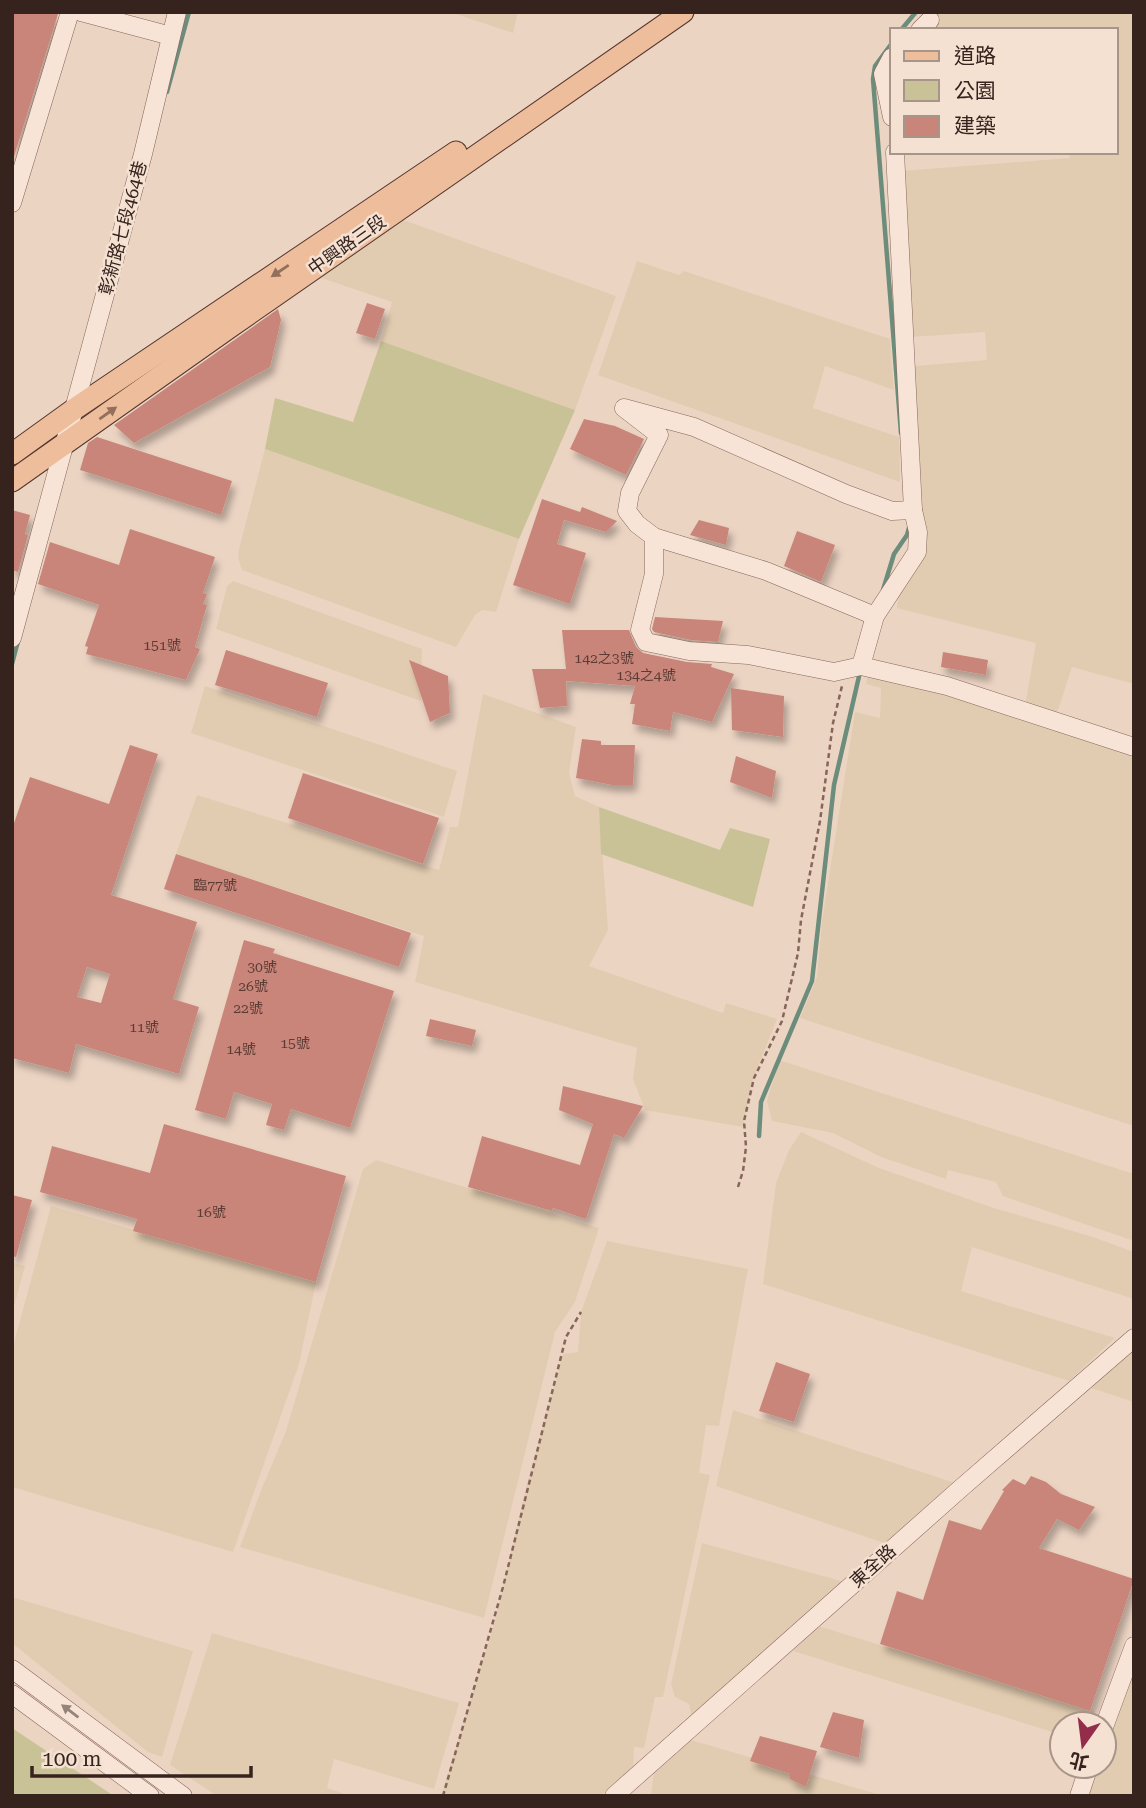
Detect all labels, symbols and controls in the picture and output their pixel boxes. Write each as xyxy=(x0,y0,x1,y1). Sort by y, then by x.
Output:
legend xyxy=(890,28,1118,154)
text: 道路 xyxy=(954,44,996,68)
text: 公園 xyxy=(954,79,996,103)
text: 建築 xyxy=(954,114,996,138)
street label: 彰新路七段464巷 xyxy=(94,158,151,297)
street label: 中興路三段 xyxy=(304,210,390,279)
one-way arrow xyxy=(270,264,289,277)
one-way arrow xyxy=(99,406,117,420)
house number: 151號 xyxy=(143,637,181,653)
house number: 142之3號 xyxy=(574,650,634,666)
house number: 134之4號 xyxy=(616,667,676,683)
house number: 臨77號 xyxy=(193,877,237,893)
house number: 30號 xyxy=(247,959,277,975)
house number: 26號 xyxy=(238,978,268,994)
house number: 22號 xyxy=(233,1000,263,1016)
house number: 11號 xyxy=(129,1019,159,1035)
house number: 15號 xyxy=(280,1035,310,1051)
house number: 14號 xyxy=(226,1041,256,1057)
house number: 16號 xyxy=(196,1204,226,1220)
street label: 東全路 xyxy=(846,1540,900,1591)
one-way arrow xyxy=(61,1704,79,1719)
north arrow xyxy=(1048,1710,1118,1780)
scale bar xyxy=(32,1734,250,1778)
text: 100 m xyxy=(42,1747,102,1771)
text: 北 xyxy=(1067,1748,1091,1774)

